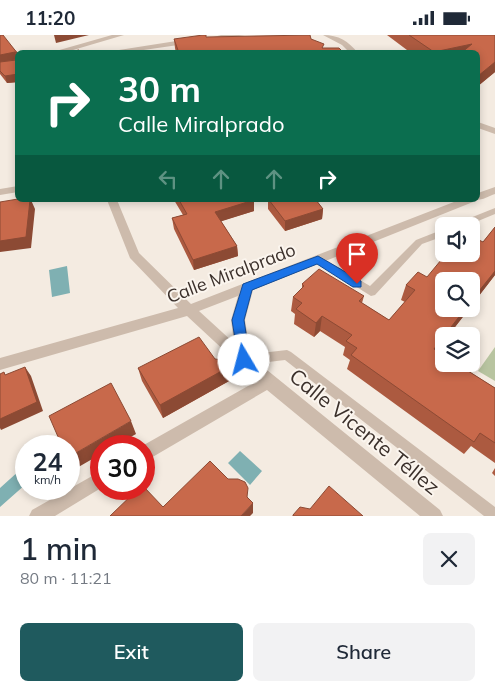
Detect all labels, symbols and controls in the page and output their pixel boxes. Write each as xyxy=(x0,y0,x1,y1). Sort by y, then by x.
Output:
text: 11:20 xyxy=(25,6,75,30)
text: 30 m xyxy=(118,67,201,111)
icon: right xyxy=(35,70,100,135)
text: Calle Miralprado xyxy=(118,110,285,138)
icon: left xyxy=(154,165,182,193)
icon: ahead xyxy=(207,165,235,193)
icon: ahead xyxy=(260,165,288,193)
icon: right xyxy=(313,165,341,193)
map controls xyxy=(435,217,480,372)
button: sound xyxy=(435,217,480,262)
pin xyxy=(336,233,378,284)
street label: Calle Miralprado xyxy=(163,238,299,308)
icon: arrive xyxy=(343,240,371,268)
button: search xyxy=(435,272,480,317)
button: layers xyxy=(435,327,480,372)
position arrow xyxy=(217,333,269,385)
street label: Calle Vicente Téllez xyxy=(285,362,445,500)
speed limit sign: 30 xyxy=(90,435,155,500)
text: 24 xyxy=(32,446,63,477)
text: km/h xyxy=(34,472,61,487)
text: 1 min xyxy=(20,530,98,568)
button: close xyxy=(423,533,475,585)
text: 80 m · 11:21 xyxy=(20,568,112,588)
button: Exit xyxy=(20,623,243,681)
button: Share xyxy=(253,623,475,681)

